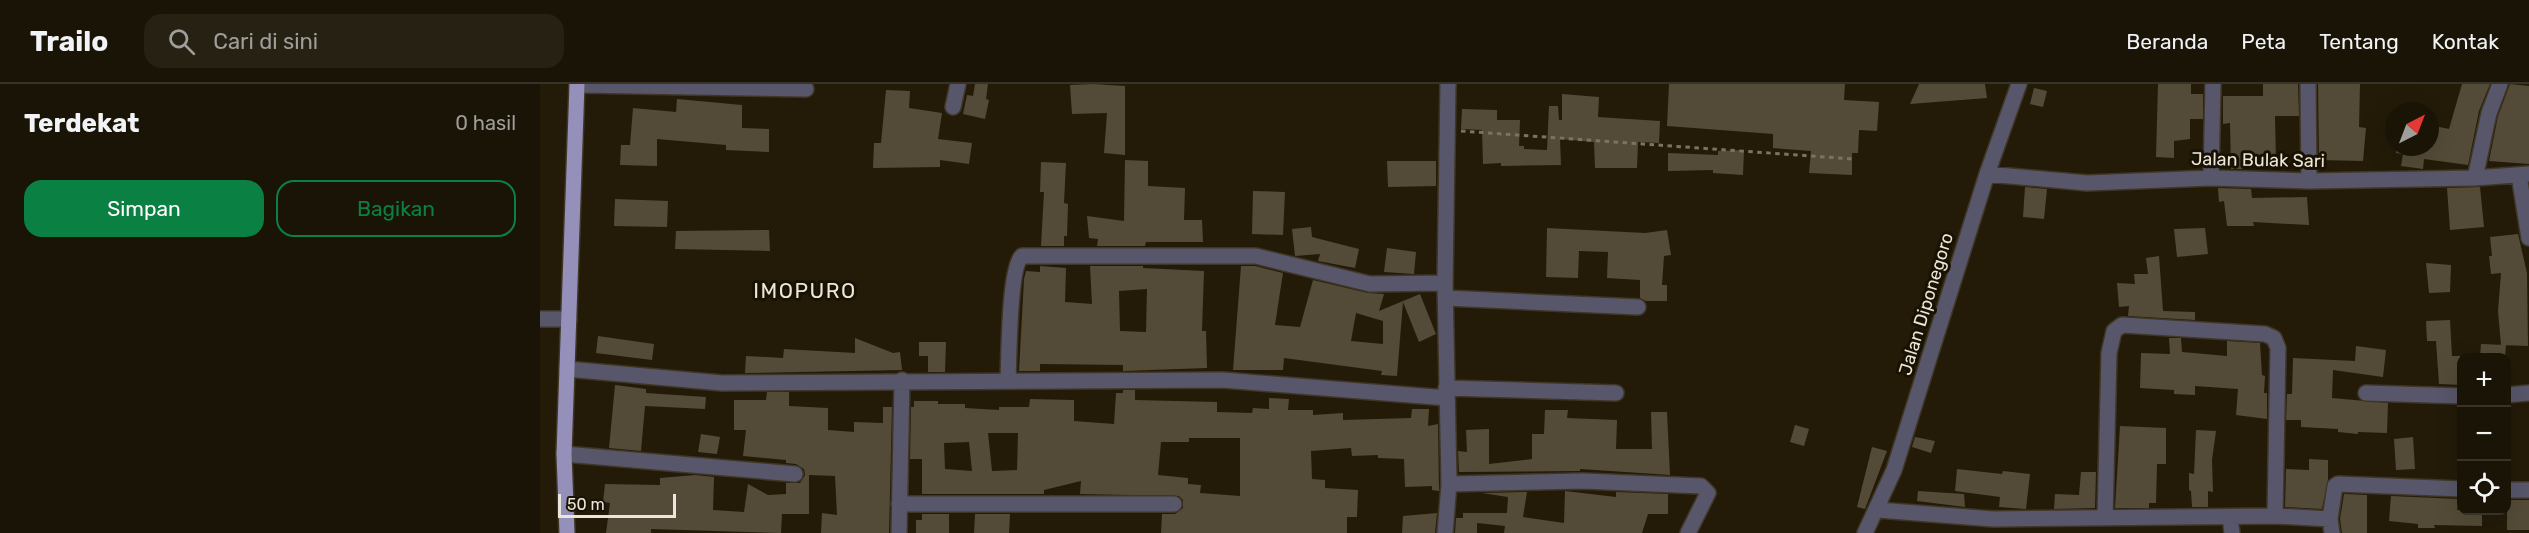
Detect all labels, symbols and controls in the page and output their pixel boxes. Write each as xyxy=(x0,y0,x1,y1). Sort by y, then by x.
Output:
search box xyxy=(144,14,564,68)
text: Trailo xyxy=(30,25,108,58)
icon: search xyxy=(165,25,198,58)
text: Cari di sini xyxy=(213,28,318,55)
text: Beranda xyxy=(2126,29,2208,54)
text: Peta xyxy=(2241,29,2286,54)
text: Tentang xyxy=(2319,29,2399,54)
text: Kontak xyxy=(2432,29,2499,54)
north arrow xyxy=(2385,102,2439,156)
text: Terdekat xyxy=(24,108,139,139)
text: 0 hasil xyxy=(455,111,516,135)
street label: Jalan Bulak Sari xyxy=(2191,148,2325,172)
button: Simpan xyxy=(24,180,264,237)
button: Bagikan xyxy=(276,180,516,237)
street label: Jalan Diponegoro xyxy=(1894,230,1958,378)
district label: IMOPURO xyxy=(753,278,857,303)
map controls xyxy=(2457,353,2511,515)
button: + xyxy=(2457,353,2511,407)
button: − xyxy=(2457,407,2511,461)
button: locate xyxy=(2457,461,2511,515)
scale bar xyxy=(558,491,676,518)
text: 50 m xyxy=(567,495,605,514)

